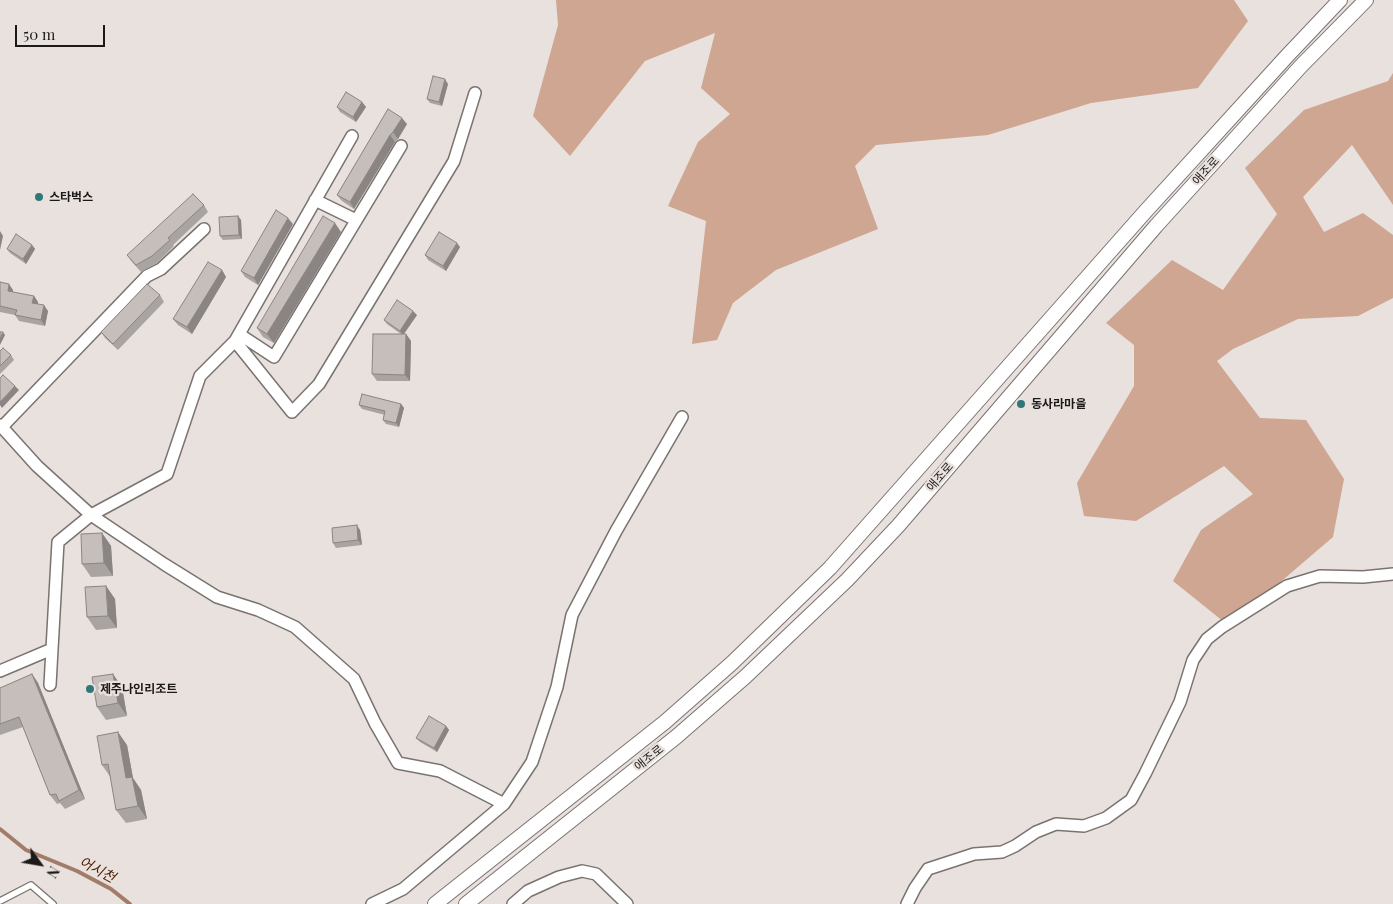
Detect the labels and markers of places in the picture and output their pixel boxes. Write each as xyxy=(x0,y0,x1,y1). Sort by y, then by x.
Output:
place label: 스타벅스 xyxy=(49,190,93,204)
marker: 스타벅스 xyxy=(33,191,45,203)
place label: 동사라마을 xyxy=(1031,397,1086,411)
marker: 동사라마을 xyxy=(1015,398,1027,410)
place label: 제주나인리조트 xyxy=(100,682,177,696)
marker: 제주나인리조트 xyxy=(84,683,96,695)

